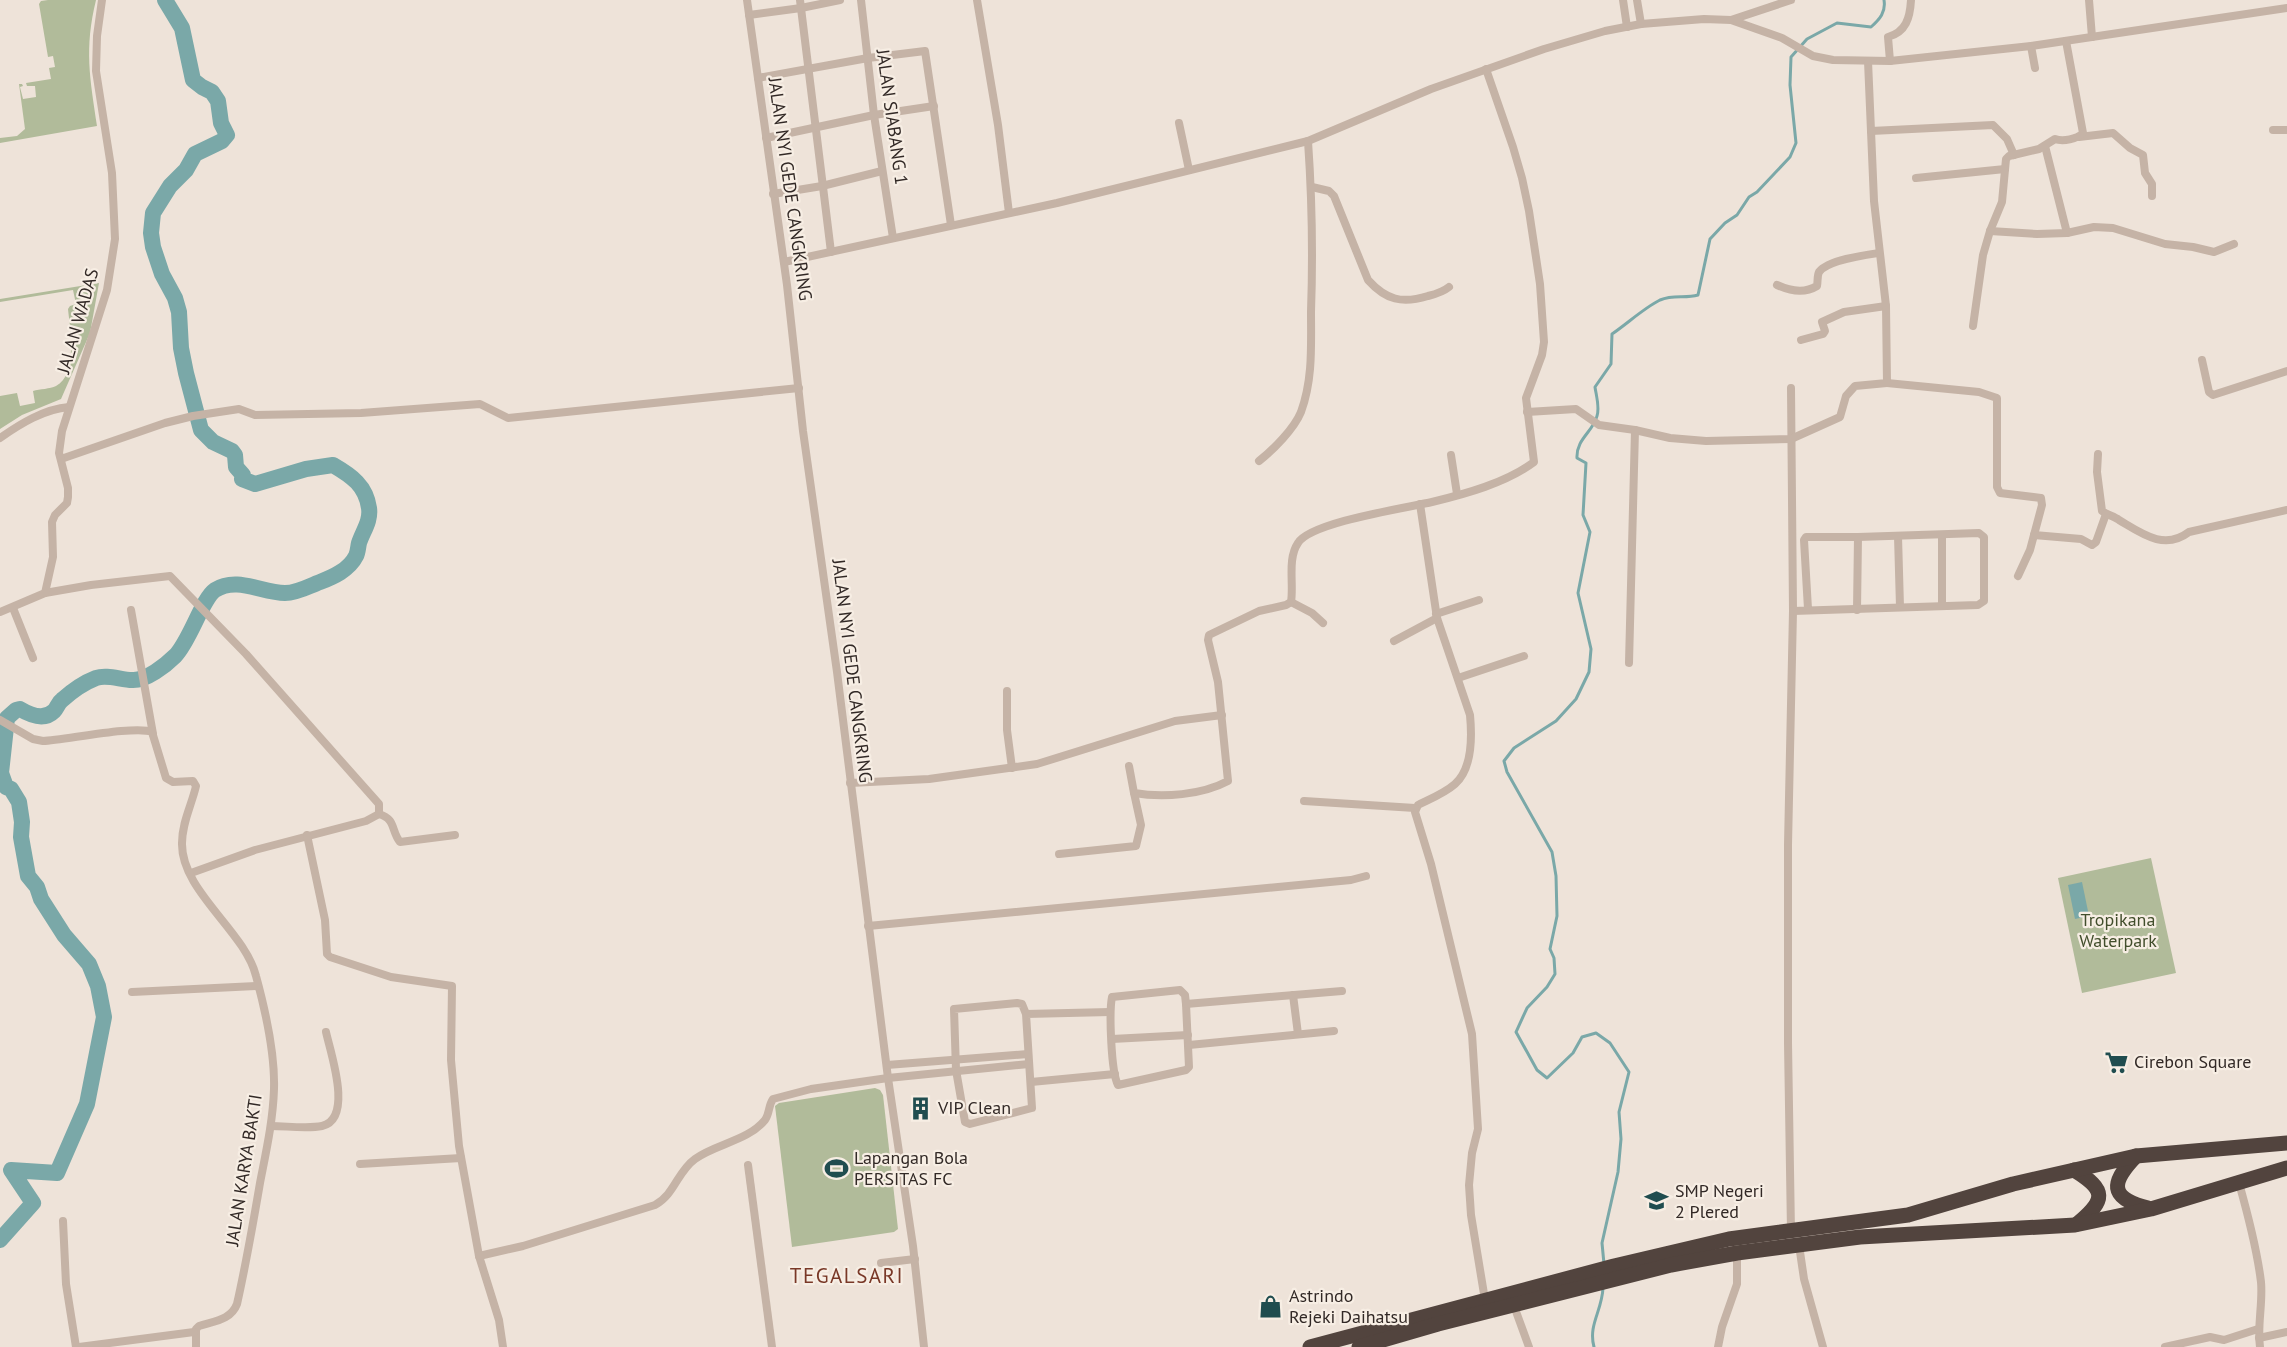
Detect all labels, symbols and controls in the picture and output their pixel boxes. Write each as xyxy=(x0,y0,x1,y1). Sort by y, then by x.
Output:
street label: JALAN SIABANG 1 xyxy=(871,47,913,186)
street label: JALAN NYI GEDE CANGKRING xyxy=(763,75,818,302)
street label: JALAN WADAS xyxy=(51,265,104,377)
street label: JALAN NYI GEDE CANGKRING xyxy=(827,557,878,784)
park label: Tropikana Waterpark xyxy=(2079,908,2157,952)
supermarket icon: Cirebon Square xyxy=(2103,1049,2129,1075)
place label: Cirebon Square xyxy=(2134,1050,2252,1073)
street label: JALAN KARYA BAKTI xyxy=(220,1092,267,1248)
building icon: VIP Clean xyxy=(907,1095,933,1121)
place label: VIP Clean xyxy=(937,1096,1011,1119)
place label: Lapangan Bola PERSITAS FC xyxy=(854,1146,968,1190)
sports icon: Lapangan Bola PERSITAS FC xyxy=(823,1155,849,1181)
place label: SMP Negeri 2 Plered xyxy=(1675,1179,1764,1223)
school or university icon: SMP Negeri 2 Plered xyxy=(1644,1188,1670,1214)
district label: TEGALSARI xyxy=(790,1262,904,1289)
place label: Astrindo Rejeki Daihatsu xyxy=(1289,1284,1408,1328)
shop icon: Astrindo Rejeki Daihatsu xyxy=(1258,1293,1284,1319)

